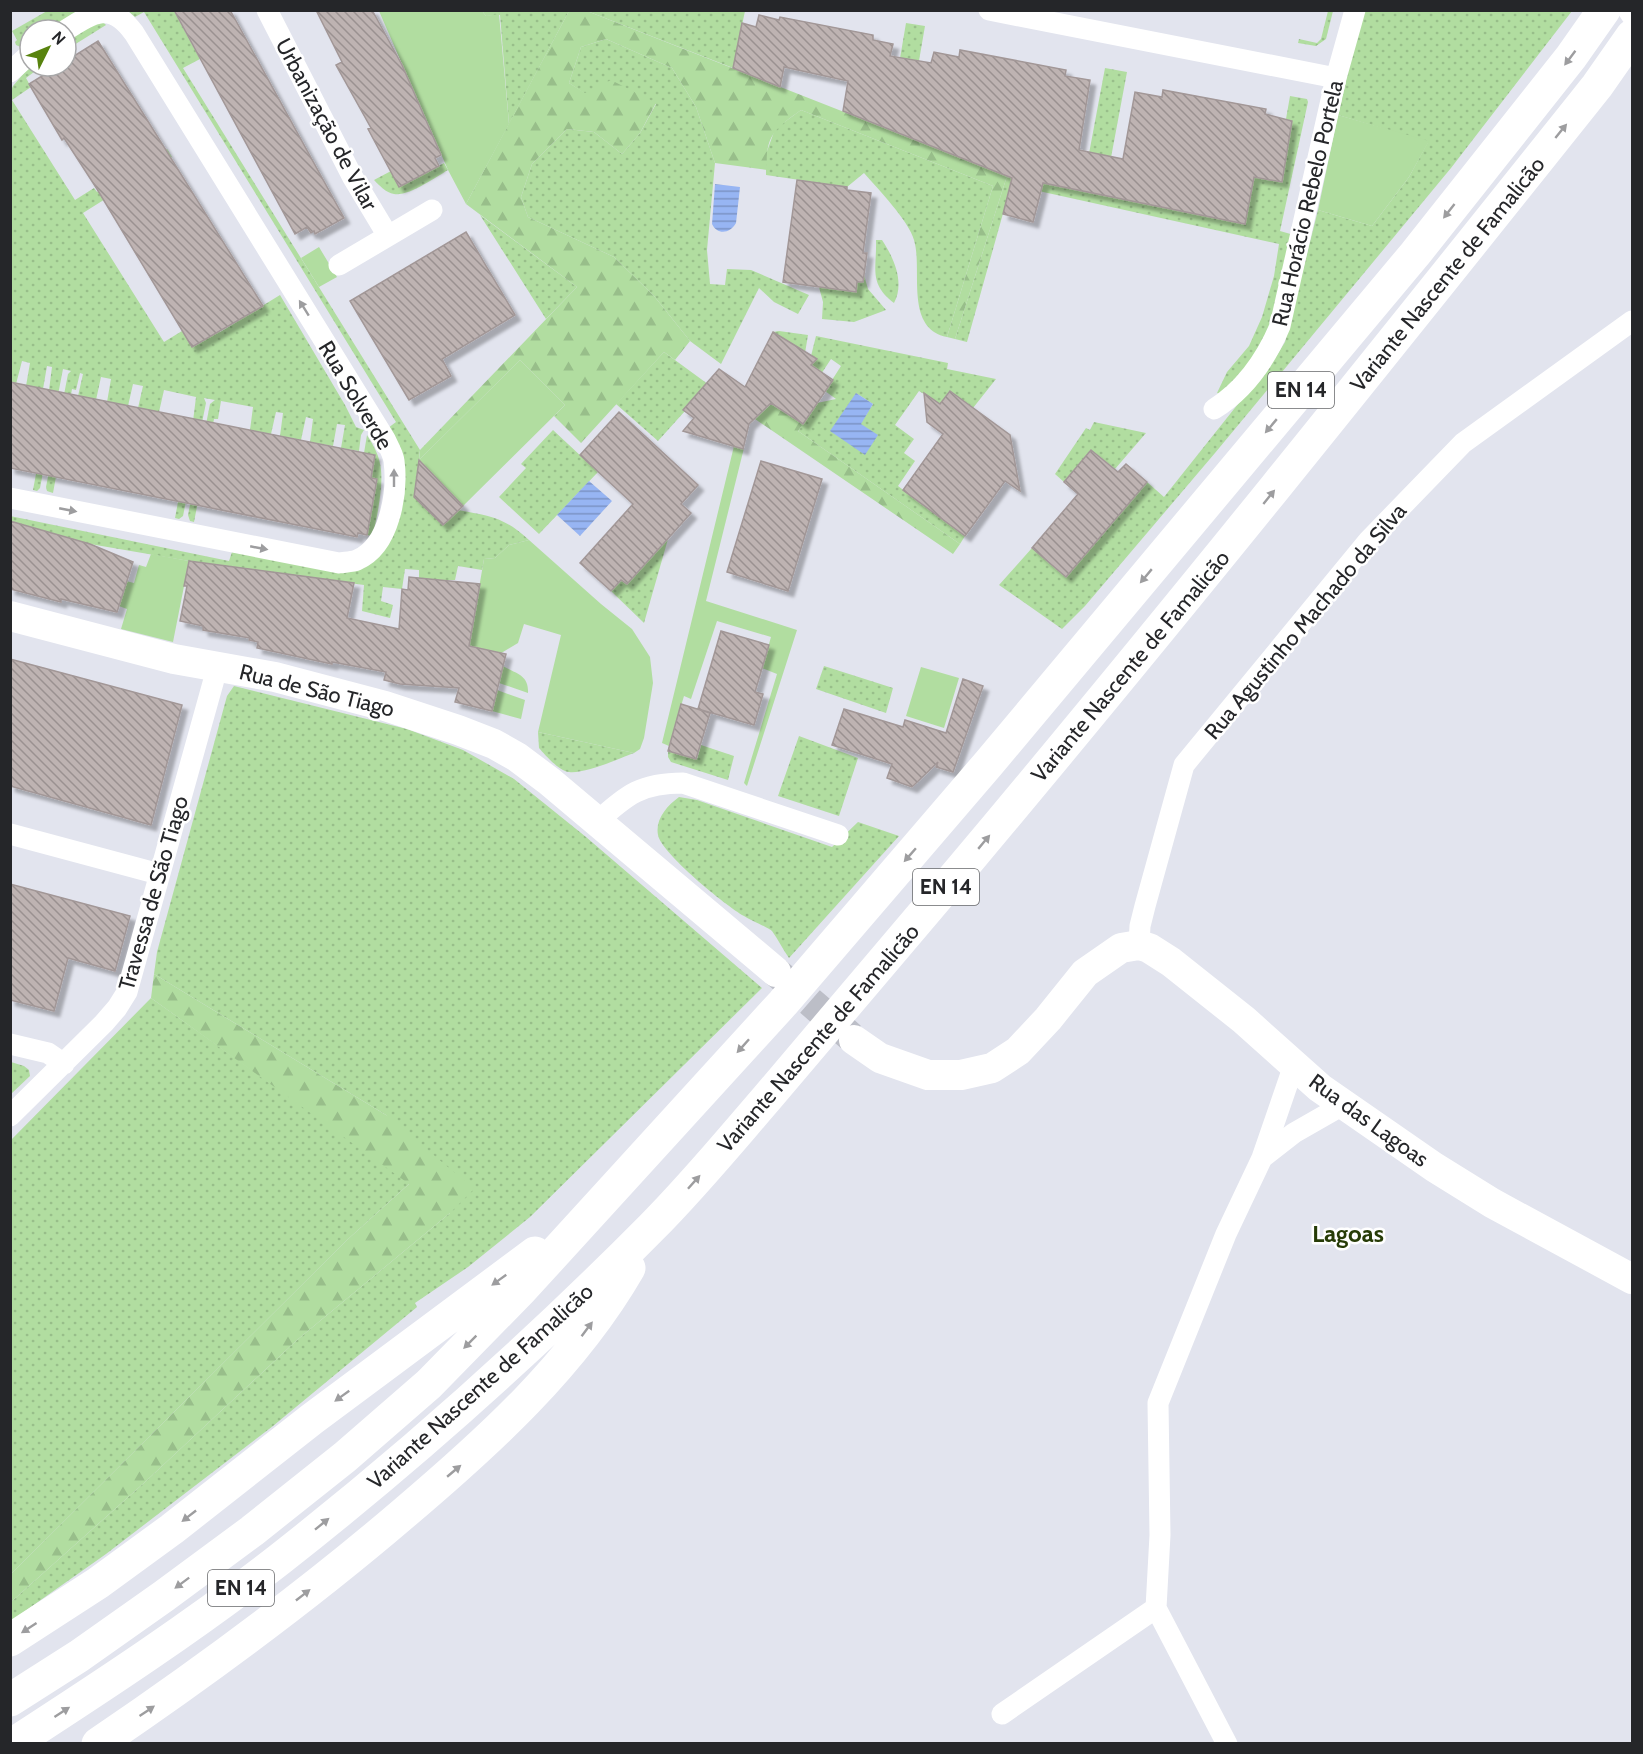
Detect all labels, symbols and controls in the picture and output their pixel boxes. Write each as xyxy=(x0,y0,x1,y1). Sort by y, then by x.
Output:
north arrow xyxy=(18,18,78,78)
text: N xyxy=(48,27,69,49)
street label: Urbanização de Vilar xyxy=(270,34,383,215)
one-way arrow xyxy=(1564,50,1576,65)
street label: Rua Horácio Rebelo Portela xyxy=(1266,77,1349,329)
one-way arrow xyxy=(1554,123,1567,139)
street label: Variante Nascente de Famalicão xyxy=(1344,151,1550,397)
one-way arrow xyxy=(1443,203,1455,218)
one-way arrow xyxy=(298,300,309,316)
street label: Rua Solverde xyxy=(313,336,399,455)
road number: EN 14 xyxy=(1268,372,1334,408)
one-way arrow xyxy=(1265,418,1278,434)
one-way arrow xyxy=(389,468,399,487)
one-way arrow xyxy=(1262,489,1275,505)
street label: Rua Agustinho Machado da Silva xyxy=(1199,497,1412,745)
one-way arrow xyxy=(59,506,78,515)
one-way arrow xyxy=(250,544,268,554)
street label: Variante Nascente de Famalicão xyxy=(1025,545,1235,788)
one-way arrow xyxy=(1140,568,1153,584)
street label: Rua de São Tiago xyxy=(237,658,397,723)
street label: Travessa de São Tiago xyxy=(113,793,194,993)
one-way arrow xyxy=(977,835,990,850)
one-way arrow xyxy=(904,847,917,862)
road number: EN 14 xyxy=(913,869,979,905)
street label: Variante Nascente de Famalicão xyxy=(712,918,925,1158)
one-way arrow xyxy=(736,1039,750,1054)
street label: Rua das Lagoas xyxy=(1304,1068,1434,1173)
one-way arrow xyxy=(686,1175,700,1189)
district label: Lagoas xyxy=(1312,1219,1384,1248)
one-way arrow xyxy=(491,1274,507,1286)
street label: Variante Nascente de Famalicão xyxy=(362,1278,599,1495)
one-way arrow xyxy=(581,1322,593,1337)
one-way arrow xyxy=(463,1335,477,1349)
one-way arrow xyxy=(335,1390,350,1402)
one-way arrow xyxy=(446,1465,461,1478)
one-way arrow xyxy=(181,1510,196,1522)
one-way arrow xyxy=(314,1518,330,1531)
road number: EN 14 xyxy=(208,1570,274,1606)
one-way arrow xyxy=(174,1577,190,1589)
one-way arrow xyxy=(295,1589,311,1601)
one-way arrow xyxy=(21,1622,37,1633)
one-way arrow xyxy=(138,1705,154,1717)
one-way arrow xyxy=(54,1707,70,1718)

